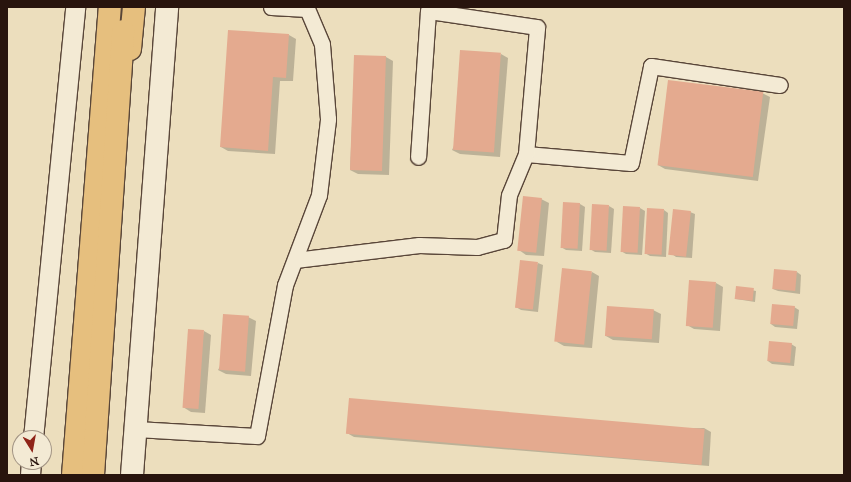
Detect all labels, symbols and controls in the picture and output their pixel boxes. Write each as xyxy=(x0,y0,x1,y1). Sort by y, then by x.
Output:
north arrow xyxy=(12,430,52,470)
text: N xyxy=(28,454,40,469)

